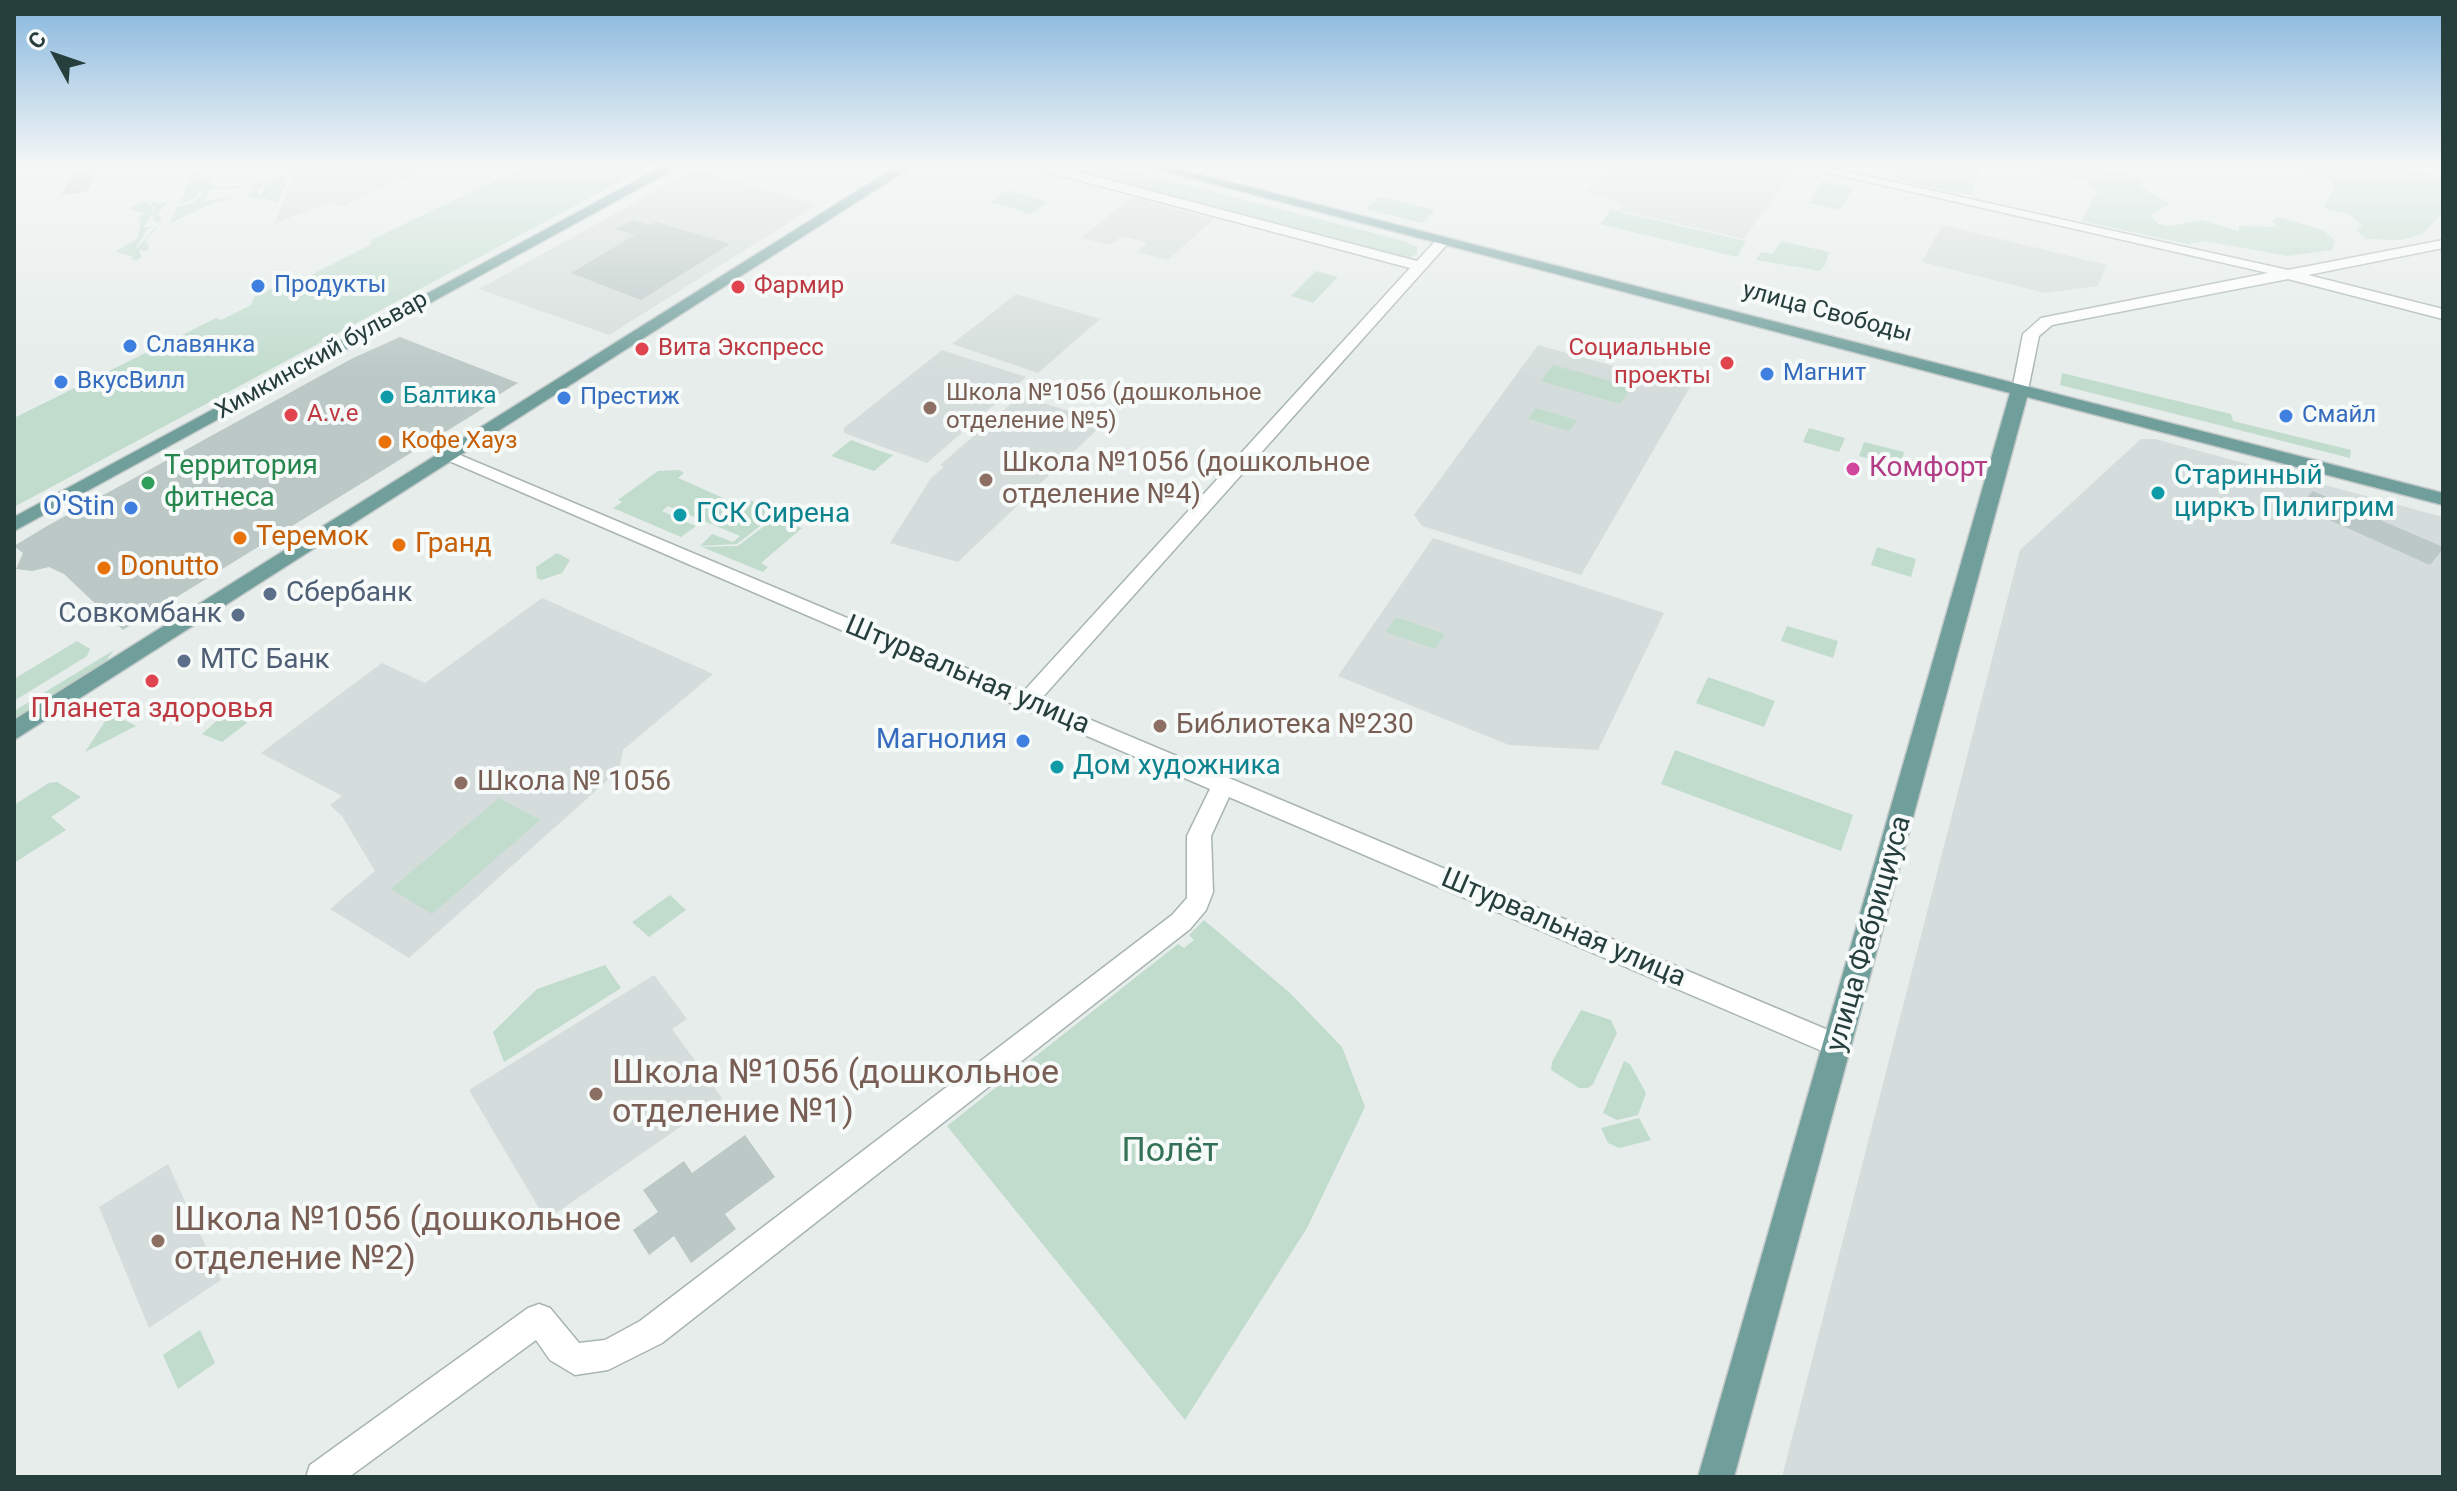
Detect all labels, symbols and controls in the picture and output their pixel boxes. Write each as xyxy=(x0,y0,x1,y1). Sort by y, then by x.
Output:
north arrow xyxy=(16,16,96,96)
text: С xyxy=(23,27,51,54)
place label: Продукты xyxy=(274,272,386,300)
place label: Фармир xyxy=(754,273,844,301)
marker: Продукты xyxy=(249,277,267,295)
street label: улица Свободы xyxy=(1739,277,1915,349)
marker: Фармир xyxy=(729,278,747,296)
street label: Химкинский бульвар xyxy=(211,286,433,426)
place label: Славянка xyxy=(146,332,255,360)
place label: Вита Экспресс xyxy=(658,335,824,363)
place label: Социальные проекты xyxy=(1568,335,1711,391)
marker: Славянка xyxy=(121,337,139,355)
marker: Вита Экспресс xyxy=(633,340,651,358)
marker: Социальные проекты xyxy=(1718,354,1736,372)
place label: Магнит xyxy=(1783,360,1866,388)
marker: Магнит xyxy=(1758,365,1776,383)
place label: ВкусВилл xyxy=(77,368,185,396)
marker: ВкусВилл xyxy=(52,373,70,391)
place label: Школа №1056 (дошкольное отделение №5) xyxy=(946,380,1261,436)
place label: Балтика xyxy=(403,383,496,411)
place label: Престиж xyxy=(580,384,680,412)
marker: Балтика xyxy=(378,388,396,406)
marker: Престиж xyxy=(555,389,573,407)
marker: Школа №1056 (дошкольное отделение №5) xyxy=(921,399,939,417)
place label: A.v.e xyxy=(307,401,358,429)
place label: Смайл xyxy=(2302,402,2376,430)
marker: A.v.e xyxy=(282,406,300,424)
marker: Смайл xyxy=(2277,407,2295,425)
place label: Кофе Хауз xyxy=(401,428,517,456)
marker: Кофе Хауз xyxy=(376,433,394,451)
place label: Школа №1056 (дошкольное отделение №4) xyxy=(1002,447,1370,513)
place label: Территория фитнеса xyxy=(164,450,318,516)
place label: Комфорт xyxy=(1869,452,1988,486)
marker: Комфорт xyxy=(1844,460,1862,478)
place label: Старинный циркъ Пилигрим xyxy=(2174,460,2395,526)
marker: Школа №1056 (дошкольное отделение №4) xyxy=(977,471,995,489)
marker: Территория фитнеса xyxy=(139,474,157,492)
marker: Старинный циркъ Пилигрим xyxy=(2149,484,2167,502)
place label: O'Stin xyxy=(43,491,115,525)
place label: ГСК Сирена xyxy=(696,498,850,532)
marker: O'Stin xyxy=(122,499,140,517)
marker: ГСК Сирена xyxy=(671,506,689,524)
place label: Теремок xyxy=(256,521,369,555)
place label: Гранд xyxy=(415,528,492,562)
marker: Теремок xyxy=(231,529,249,547)
marker: Гранд xyxy=(390,536,408,554)
place label: Donutto xyxy=(120,551,219,585)
marker: Donutto xyxy=(95,559,113,577)
place label: Сбербанк xyxy=(286,577,412,611)
marker: Сбербанк xyxy=(261,585,279,603)
place label: Совкомбанк xyxy=(58,598,222,632)
marker: Совкомбанк xyxy=(229,606,247,624)
street label: Штурвальная улица xyxy=(840,609,1094,743)
place label: МТС Банк xyxy=(200,644,330,678)
marker: МТС Банк xyxy=(175,652,193,670)
marker: Планета здоровья xyxy=(143,672,161,690)
place label: Планета здоровья xyxy=(30,693,274,727)
place label: Библиотека №230 xyxy=(1176,709,1414,743)
marker: Библиотека №230 xyxy=(1151,717,1169,735)
place label: Магнолия xyxy=(876,724,1007,758)
marker: Магнолия xyxy=(1014,732,1032,750)
place label: Дом художника xyxy=(1073,750,1281,784)
marker: Дом художника xyxy=(1048,758,1066,776)
place label: Школа № 1056 xyxy=(477,766,671,800)
marker: Школа № 1056 xyxy=(452,774,470,792)
street label: улица Фабрициуса xyxy=(1820,812,1920,1056)
street label: Штурвальная улица xyxy=(1436,862,1690,996)
place label: Школа №1056 (дошкольное отделение №1) xyxy=(612,1054,1059,1134)
marker: Школа №1056 (дошкольное отделение №1) xyxy=(587,1085,605,1103)
park label: Полёт xyxy=(1121,1132,1219,1172)
place label: Школа №1056 (дошкольное отделение №2) xyxy=(174,1201,621,1280)
marker: Школа №1056 (дошкольное отделение №2) xyxy=(149,1232,167,1250)

